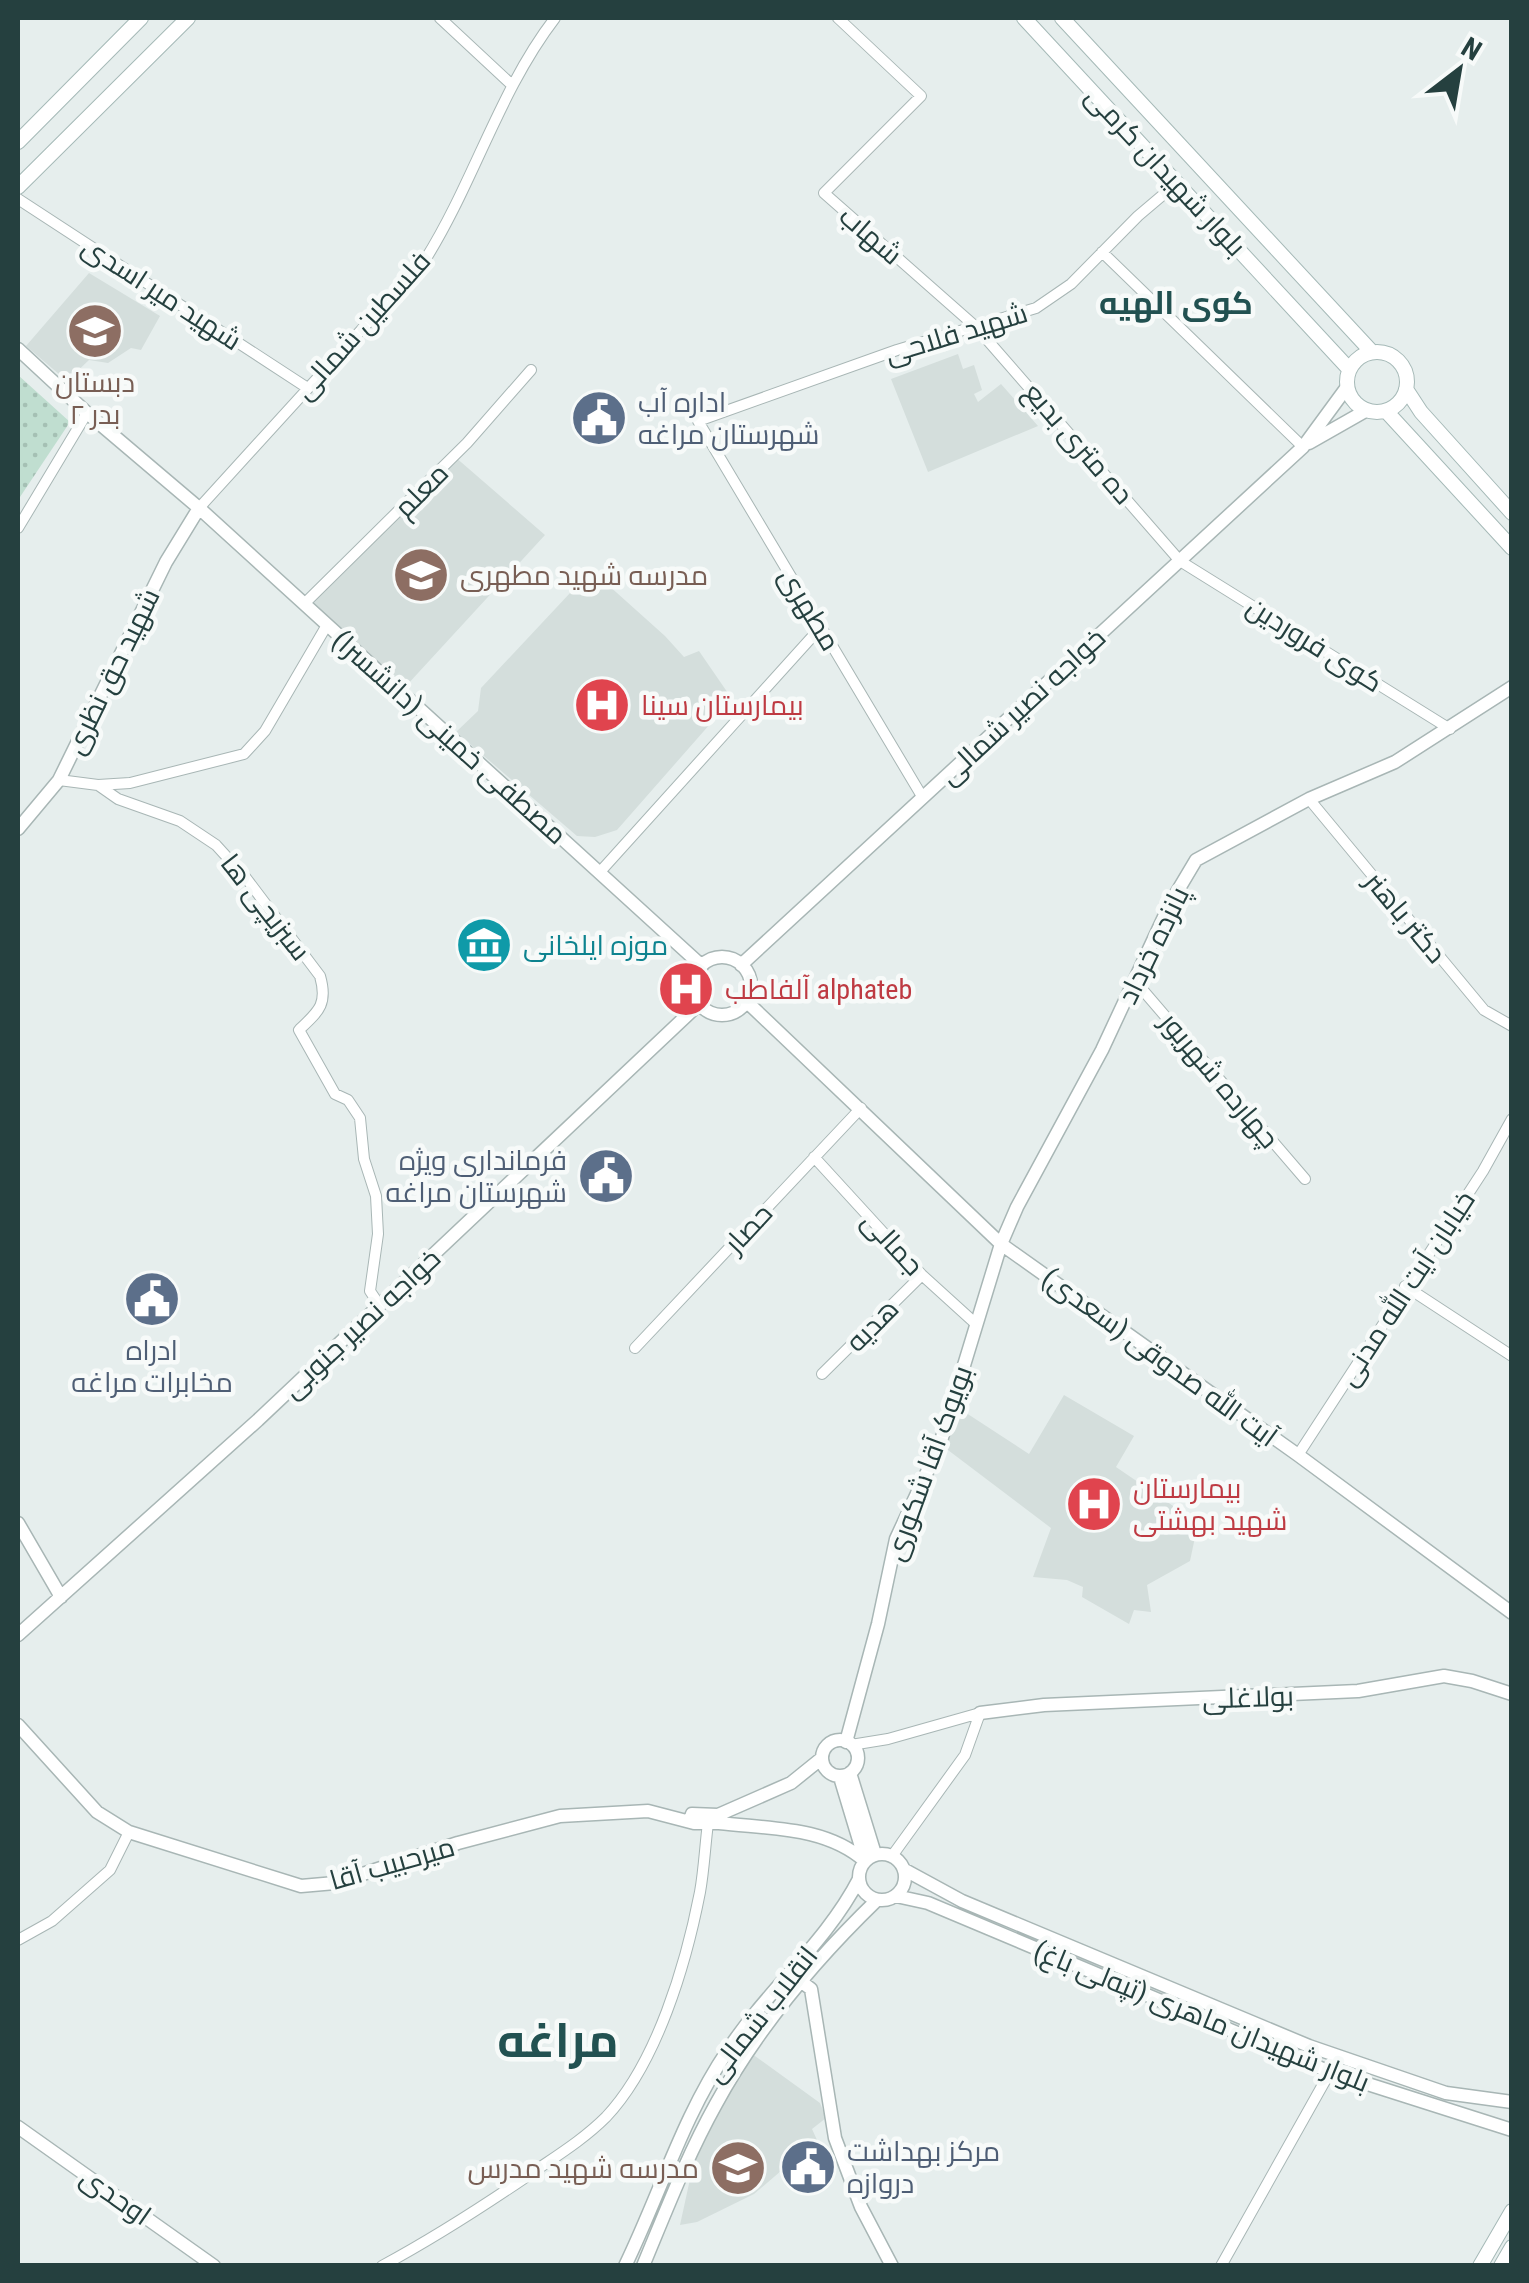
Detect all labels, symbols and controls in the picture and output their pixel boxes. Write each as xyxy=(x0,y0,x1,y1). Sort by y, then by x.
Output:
north arrow xyxy=(1409,20,1509,120)
text: N xyxy=(1456,30,1487,68)
street label: بلوار شهیدان کرمی xyxy=(1079,80,1253,263)
street label: شهاب xyxy=(833,199,909,271)
street label: شهید میر اسدی xyxy=(76,230,247,357)
street label: فلسطین شمالی xyxy=(287,245,437,406)
district label: کوی الهیه xyxy=(1099,284,1253,323)
street label: شهید فلاحی xyxy=(881,296,1031,371)
school or university icon: دبستان بدر ۲ xyxy=(65,301,125,361)
place label: دبستان بدر ۲ xyxy=(55,366,135,431)
street label: ده متری بدیع xyxy=(1015,376,1140,512)
place label: اداره آب شهرستان مراغه xyxy=(638,386,819,451)
public building icon: اداره آب شهرستان مراغه xyxy=(569,388,629,448)
street label: معلم xyxy=(387,456,457,526)
school or university icon: مدرسه شهید مطهری xyxy=(391,545,451,605)
place label: مدرسه شهید مطهری xyxy=(460,559,708,592)
street label: مطهری xyxy=(772,562,847,657)
street label: شهید حق نظری xyxy=(58,583,167,759)
street label: کوی فروردین xyxy=(1241,590,1389,699)
street label: خواجه نصیر شمالی xyxy=(933,621,1112,792)
street label: مصطفی خمینی (دانشسرا) xyxy=(326,623,574,851)
hospital icon: بیمارستان سینا xyxy=(572,675,632,735)
place label: بیمارستان سینا xyxy=(641,689,804,722)
street label: سبزیچی ها xyxy=(212,848,317,968)
street label: دکتر باهنر xyxy=(1357,864,1453,970)
street label: پانزده خرداد xyxy=(1111,881,1198,1010)
museum icon: موزه ایلخانی xyxy=(454,915,514,975)
place label: موزه ایلخانی xyxy=(523,929,668,962)
hospital icon: آلفاطب alphateb xyxy=(656,959,716,1019)
place label: آلفاطب alphateb xyxy=(725,973,912,1006)
street label: چهارده شهریور xyxy=(1150,1004,1286,1156)
place label: فرمانداری ویژه شهرستان مراغه xyxy=(386,1144,567,1209)
public building icon: فرمانداری ویژه شهرستان مراغه xyxy=(576,1146,636,1206)
street label: خیابان آیت الله مدنی xyxy=(1329,1184,1482,1392)
street label: حصار xyxy=(716,1197,779,1261)
street label: جمالی xyxy=(855,1205,930,1282)
street label: خواجه نصیر جنوبی xyxy=(275,1242,447,1405)
street label: آیت الله صدوقی (سعدی) xyxy=(1036,1259,1285,1454)
public building icon: ادراه مخابرات مراغه xyxy=(122,1269,182,1329)
street label: هدیه xyxy=(839,1292,906,1359)
place label: ادراه مخابرات مراغه xyxy=(71,1334,233,1399)
street label: بویوک آقا شکوری xyxy=(878,1361,979,1565)
place label: بیمارستان شهید بهشتی xyxy=(1133,1472,1287,1537)
hospital icon: بیمارستان شهید بهشتی xyxy=(1064,1474,1124,1534)
street label: بولاغلی xyxy=(1202,1679,1294,1716)
street label: میرحبیب آقا xyxy=(326,1830,459,1897)
street label: بلوار شهیدان ماهری (تپه‌لی باغ) xyxy=(1028,1934,1374,2101)
street label: انقلاب شمالی xyxy=(698,1940,825,2089)
district label: مراغه xyxy=(497,2012,619,2069)
place label: مرکز بهداشت دروازه xyxy=(847,2135,1000,2200)
public building icon: مرکز بهداشت دروازه xyxy=(778,2137,838,2197)
school or university icon: مدرسه شهید مدرس xyxy=(708,2138,768,2198)
place label: مدرسه شهید مدرس xyxy=(467,2152,699,2185)
street label: اوحدی xyxy=(74,2160,157,2232)

